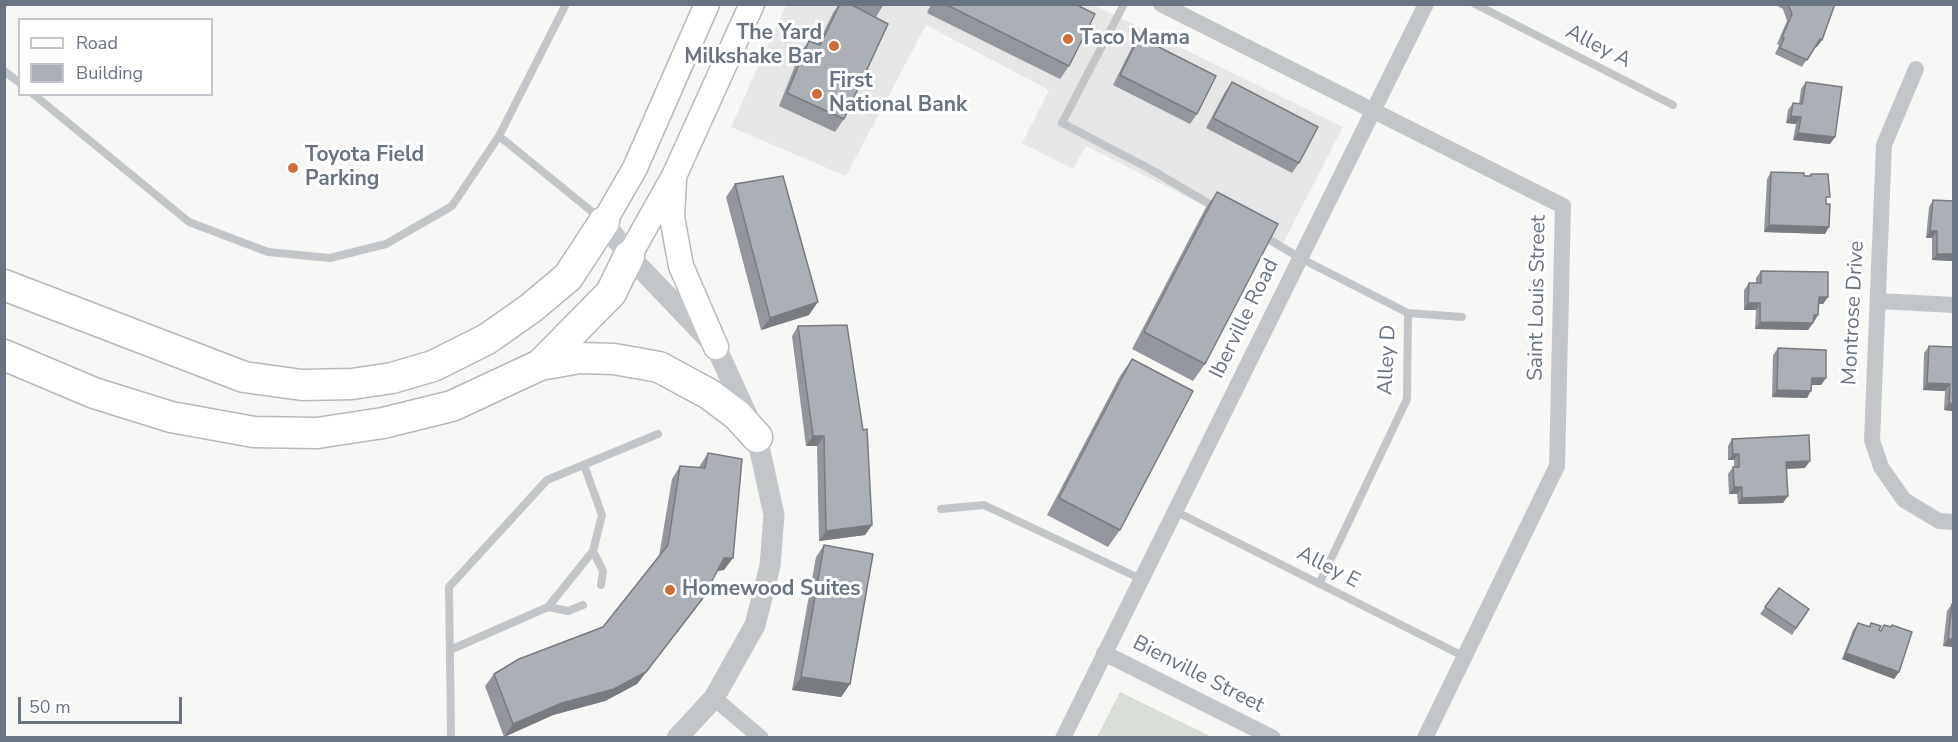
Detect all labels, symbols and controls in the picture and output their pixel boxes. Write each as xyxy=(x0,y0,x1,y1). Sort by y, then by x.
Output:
legend xyxy=(18,18,213,96)
street label: Alley A xyxy=(1561,20,1635,74)
place label: The Yard Milkshake Bar xyxy=(684,21,822,71)
place label: Taco Mama xyxy=(1080,26,1190,52)
text: Road xyxy=(76,31,118,55)
marker: Taco Mama xyxy=(1061,32,1075,46)
marker: The Yard Milkshake Bar xyxy=(827,39,841,53)
text: Building xyxy=(76,61,143,85)
place label: First National Bank xyxy=(829,69,967,119)
marker: First National Bank xyxy=(810,87,824,101)
place label: Toyota Field Parking xyxy=(305,143,424,193)
marker: Toyota Field Parking xyxy=(286,161,300,175)
street label: Saint Louis Street xyxy=(1524,215,1552,381)
street label: Montrose Drive xyxy=(1838,240,1870,386)
street label: Iberville Road xyxy=(1205,255,1285,383)
street label: Alley D xyxy=(1374,324,1402,396)
street label: Alley E xyxy=(1292,542,1364,594)
place label: Homewood Suites xyxy=(682,577,860,603)
marker: Homewood Suites xyxy=(663,583,677,597)
street label: Bienville Street xyxy=(1128,631,1268,719)
scale bar xyxy=(21,685,184,723)
text: 50 m xyxy=(29,695,71,719)

